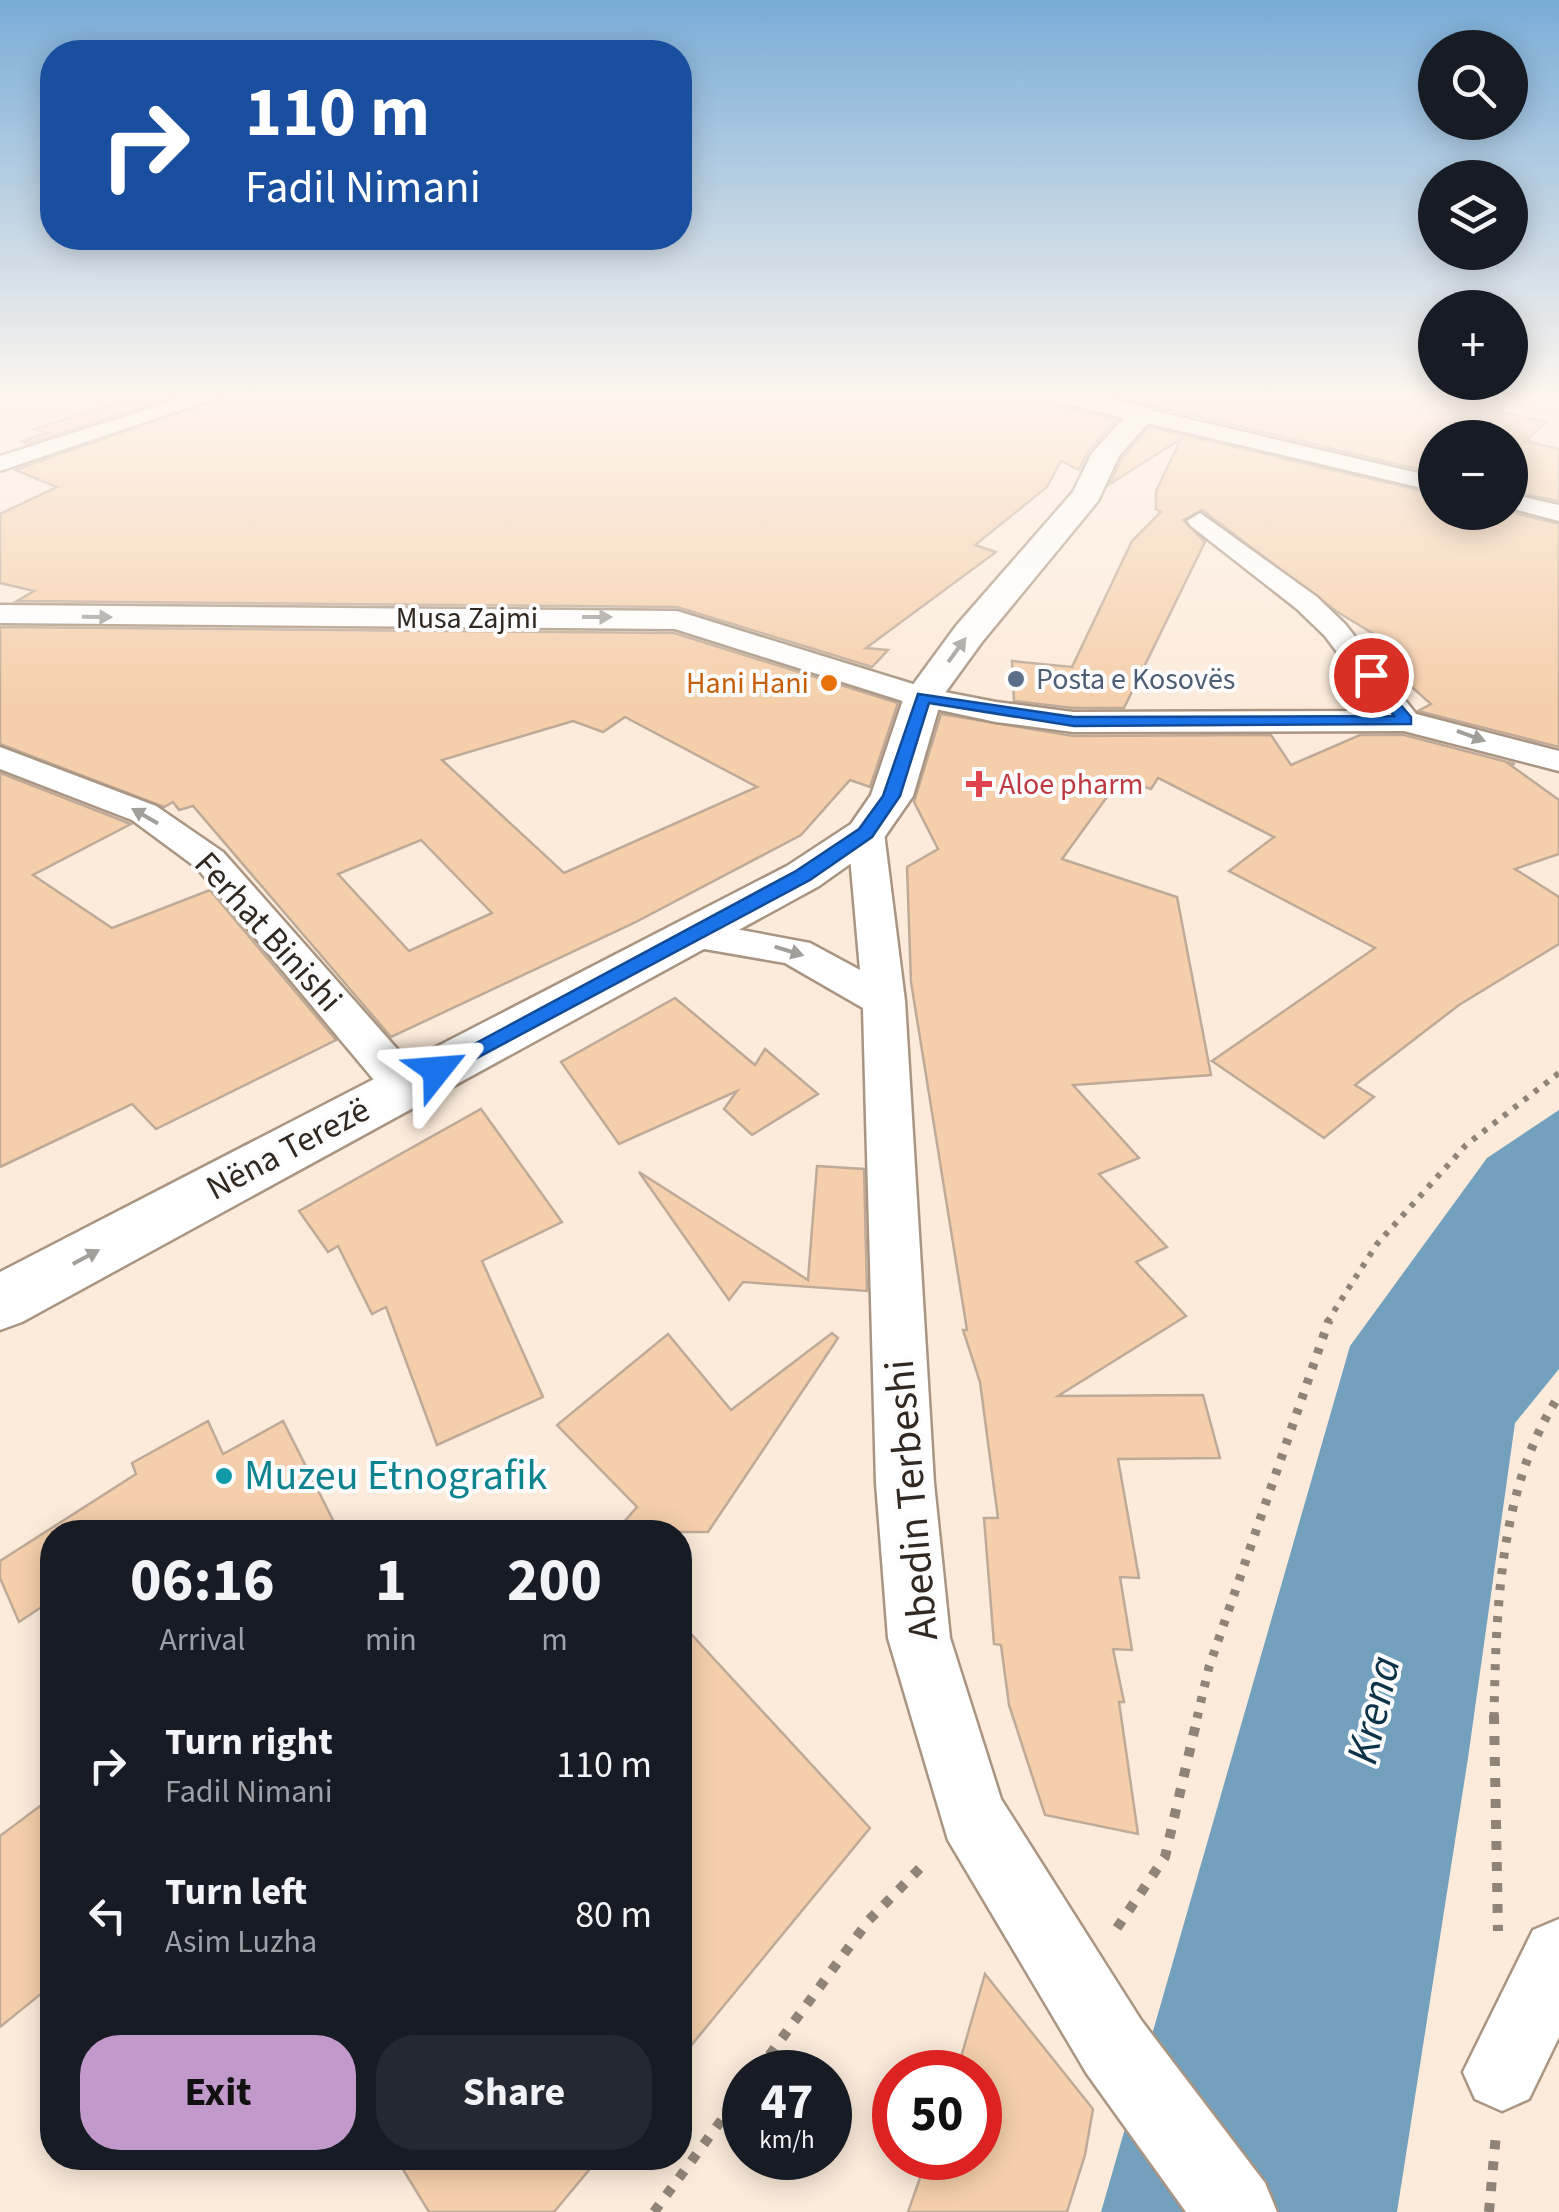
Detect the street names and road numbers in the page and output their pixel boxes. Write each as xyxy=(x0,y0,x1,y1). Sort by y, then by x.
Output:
street label: Musa Zajmi xyxy=(396,597,538,640)
street label: Ferhat Binishi xyxy=(182,841,354,1023)
street label: Nëna Terezë xyxy=(197,1085,379,1213)
street label: Abedin Terbeshi xyxy=(870,1357,954,1643)

